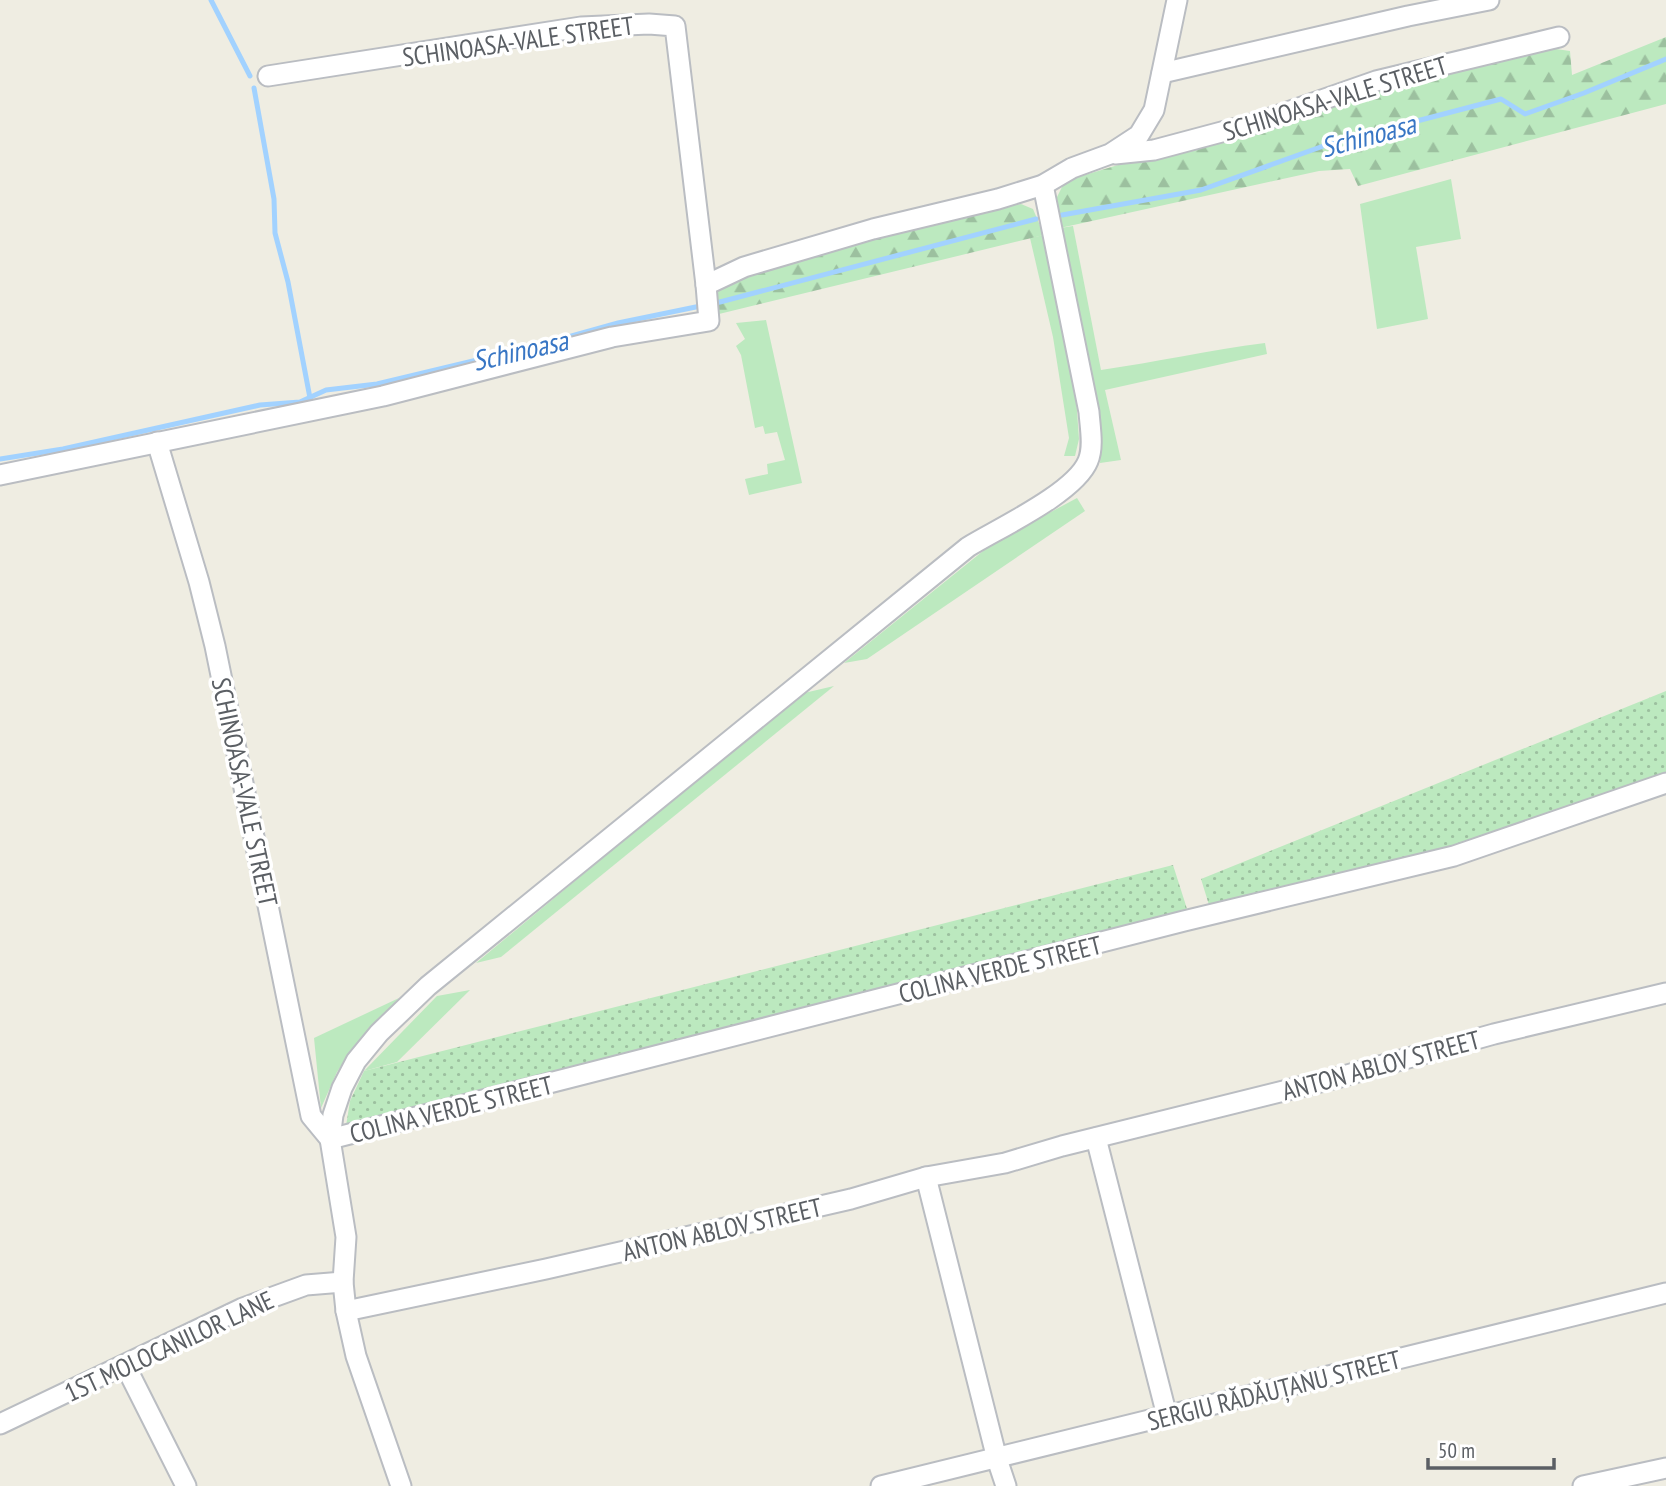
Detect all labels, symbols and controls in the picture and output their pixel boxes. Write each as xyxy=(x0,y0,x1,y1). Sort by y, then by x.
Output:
street label: SCHINOASA-VALE STREET xyxy=(400,8,636,74)
street label: SCHINOASA-VALE STREET xyxy=(1219,48,1452,148)
water label: Schinoasa xyxy=(1317,104,1421,165)
water label: Schinoasa xyxy=(469,321,573,379)
street label: SCHINOASA-VALE STREET xyxy=(205,675,285,910)
street label: COLINA VERDE STREET xyxy=(895,928,1105,1010)
street label: ANTON ABLOV STREET xyxy=(1278,1023,1484,1107)
street label: COLINA VERDE STREET xyxy=(346,1068,556,1150)
street label: ANTON ABLOV STREET xyxy=(619,1190,825,1268)
street label: 1ST MOLOCANILOR LANE xyxy=(59,1283,279,1409)
street label: SERGIU RĂDĂUȚANU STREET xyxy=(1144,1342,1404,1437)
scale bar xyxy=(1428,1426,1554,1470)
text: 50 m xyxy=(1438,1437,1475,1464)

